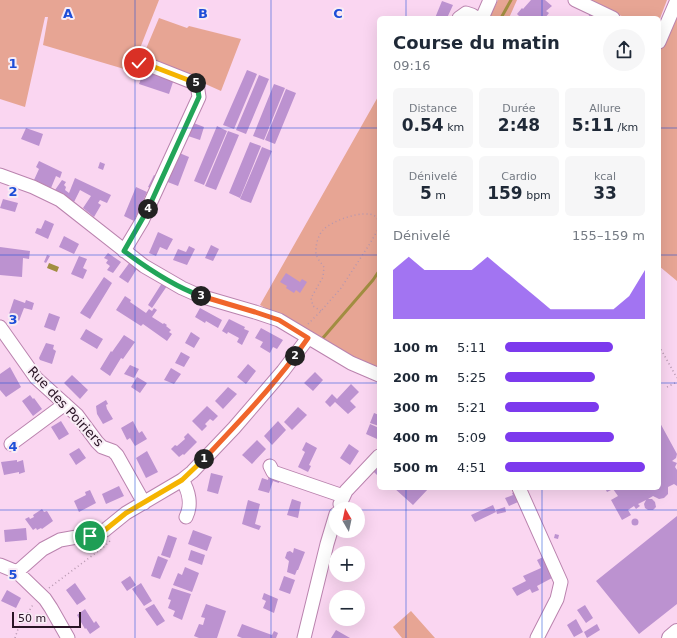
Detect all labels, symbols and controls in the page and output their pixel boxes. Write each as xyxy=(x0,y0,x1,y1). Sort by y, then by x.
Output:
text: A xyxy=(63,6,73,21)
text: B xyxy=(198,6,208,21)
text: C xyxy=(333,6,343,21)
button: share xyxy=(603,29,645,71)
text: Course du matin xyxy=(393,32,560,53)
pin xyxy=(122,46,156,80)
icon: check xyxy=(128,52,150,74)
text: 1 xyxy=(8,56,18,71)
text: 09:16 xyxy=(393,58,430,73)
pin: 5 xyxy=(186,73,206,93)
text: 5 xyxy=(192,76,200,89)
text: Distance xyxy=(409,102,457,115)
text: Durée xyxy=(502,102,536,115)
text: Allure xyxy=(589,102,621,115)
text: 0.54 xyxy=(402,115,444,135)
text: 2:48 xyxy=(498,115,540,135)
text: 5:11 xyxy=(572,115,614,135)
text: km xyxy=(444,121,464,134)
text: /km xyxy=(614,121,638,134)
text: Dénivelé xyxy=(409,170,457,183)
text: Cardio xyxy=(501,170,537,183)
text: kcal xyxy=(594,170,616,183)
text: 5 xyxy=(420,183,432,203)
text: 159 xyxy=(487,183,523,203)
text: 33 xyxy=(593,183,617,203)
text: 2 xyxy=(8,184,18,199)
text: m xyxy=(432,189,446,202)
text: bpm xyxy=(523,189,551,202)
pin: 4 xyxy=(138,199,158,219)
text: 4 xyxy=(144,202,152,215)
text: Dénivelé xyxy=(393,228,450,243)
text: 155–159 m xyxy=(572,228,645,243)
pin: 3 xyxy=(191,286,211,306)
text: 3 xyxy=(197,289,205,302)
text: 3 xyxy=(8,312,18,327)
text: 100 m xyxy=(393,340,438,355)
text: 5:11 xyxy=(457,340,486,355)
pin: 2 xyxy=(285,346,305,366)
text: 2 xyxy=(291,349,299,362)
street label: Rue des Poiriers xyxy=(25,363,107,450)
text: 200 m xyxy=(393,370,438,385)
text: 5:25 xyxy=(457,370,486,385)
text: 300 m xyxy=(393,400,438,415)
text: 5:21 xyxy=(457,400,486,415)
text: 400 m xyxy=(393,430,438,445)
text: 5:09 xyxy=(457,430,486,445)
text: 4 xyxy=(8,439,18,454)
pin: 1 xyxy=(194,449,214,469)
text: 1 xyxy=(200,452,208,465)
text: 500 m xyxy=(393,460,438,475)
text: 4:51 xyxy=(457,460,486,475)
north arrow xyxy=(329,502,365,538)
map controls xyxy=(329,502,365,626)
pin xyxy=(73,519,107,553)
icon: arrive xyxy=(79,525,101,547)
button: + xyxy=(329,546,365,582)
text: 5 xyxy=(8,567,18,582)
button: − xyxy=(329,590,365,626)
scale bar xyxy=(12,610,81,629)
text: 50 m xyxy=(18,612,46,625)

